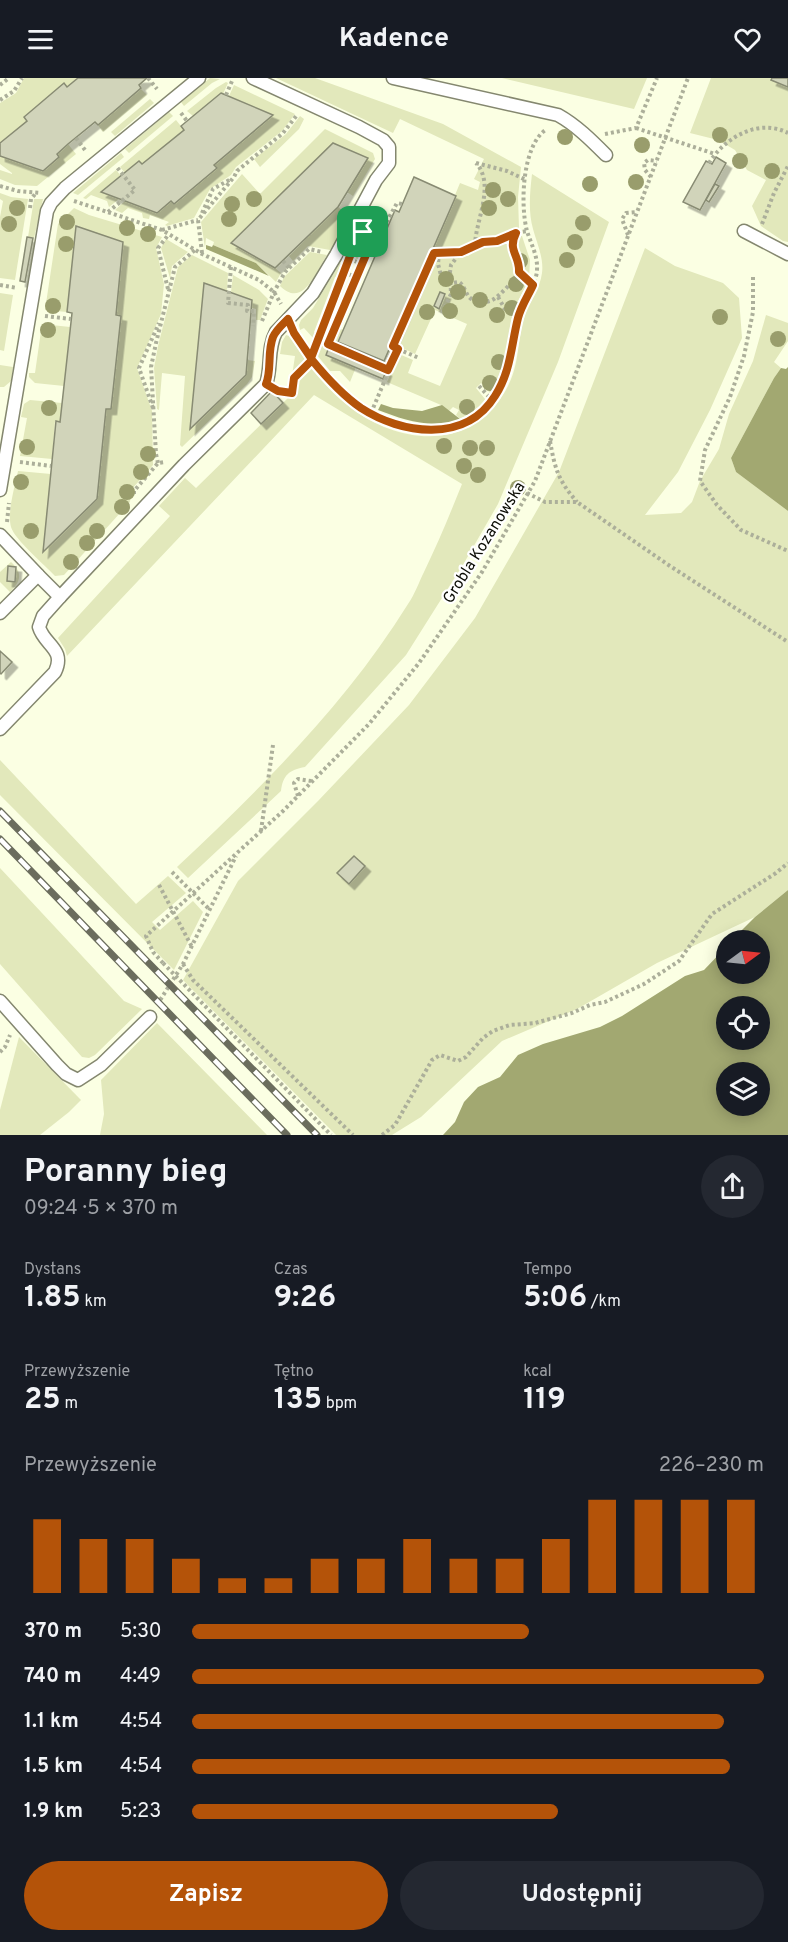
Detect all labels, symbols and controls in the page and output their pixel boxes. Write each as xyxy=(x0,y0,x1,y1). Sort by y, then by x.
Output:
text: Kadence xyxy=(339,22,449,56)
icon: menu xyxy=(24,23,57,56)
icon: heart xyxy=(731,23,764,56)
pin xyxy=(337,206,388,257)
icon: arrive xyxy=(346,215,379,248)
street label: Grobla Kozanowska xyxy=(439,478,530,608)
north arrow xyxy=(716,930,770,984)
map controls xyxy=(716,930,770,1116)
button: locate xyxy=(716,996,770,1050)
button: layers xyxy=(716,1062,770,1116)
text: Poranny bieg xyxy=(24,1152,227,1194)
button: share xyxy=(701,1155,764,1218)
text: 09:24 · 5 × 370 m xyxy=(24,1196,178,1222)
text: Dystans xyxy=(24,1260,81,1280)
text: Czas xyxy=(274,1260,308,1280)
text: Tempo xyxy=(523,1260,572,1280)
text: 1.85 xyxy=(24,1280,81,1317)
text: 9:26 xyxy=(274,1280,336,1317)
text: 5:06 xyxy=(523,1280,587,1317)
text: km xyxy=(81,1292,107,1312)
text: /km xyxy=(587,1292,621,1312)
text: Przewyższenie xyxy=(24,1362,130,1382)
text: Tętno xyxy=(274,1362,314,1382)
text: kcal xyxy=(523,1362,552,1382)
text: 25 xyxy=(24,1382,61,1419)
text: 135 xyxy=(274,1382,322,1419)
text: 119 xyxy=(523,1382,566,1419)
text: m xyxy=(61,1394,78,1414)
text: bpm xyxy=(322,1394,357,1414)
text: Przewyższenie xyxy=(24,1453,157,1479)
text: 226–230 m xyxy=(659,1453,764,1479)
text: 370 m xyxy=(24,1619,82,1645)
text: 5:30 xyxy=(120,1619,162,1645)
text: 740 m xyxy=(24,1664,82,1690)
text: 4:49 xyxy=(120,1664,161,1690)
text: 1.1 km xyxy=(24,1709,79,1735)
text: 4:54 xyxy=(120,1709,162,1735)
text: 1.5 km xyxy=(24,1754,83,1780)
text: 4:54 xyxy=(120,1754,162,1780)
text: 1.9 km xyxy=(24,1799,83,1825)
text: 5:23 xyxy=(120,1799,161,1825)
button: Zapisz xyxy=(24,1861,388,1930)
button: Udostępnij xyxy=(400,1861,764,1930)

